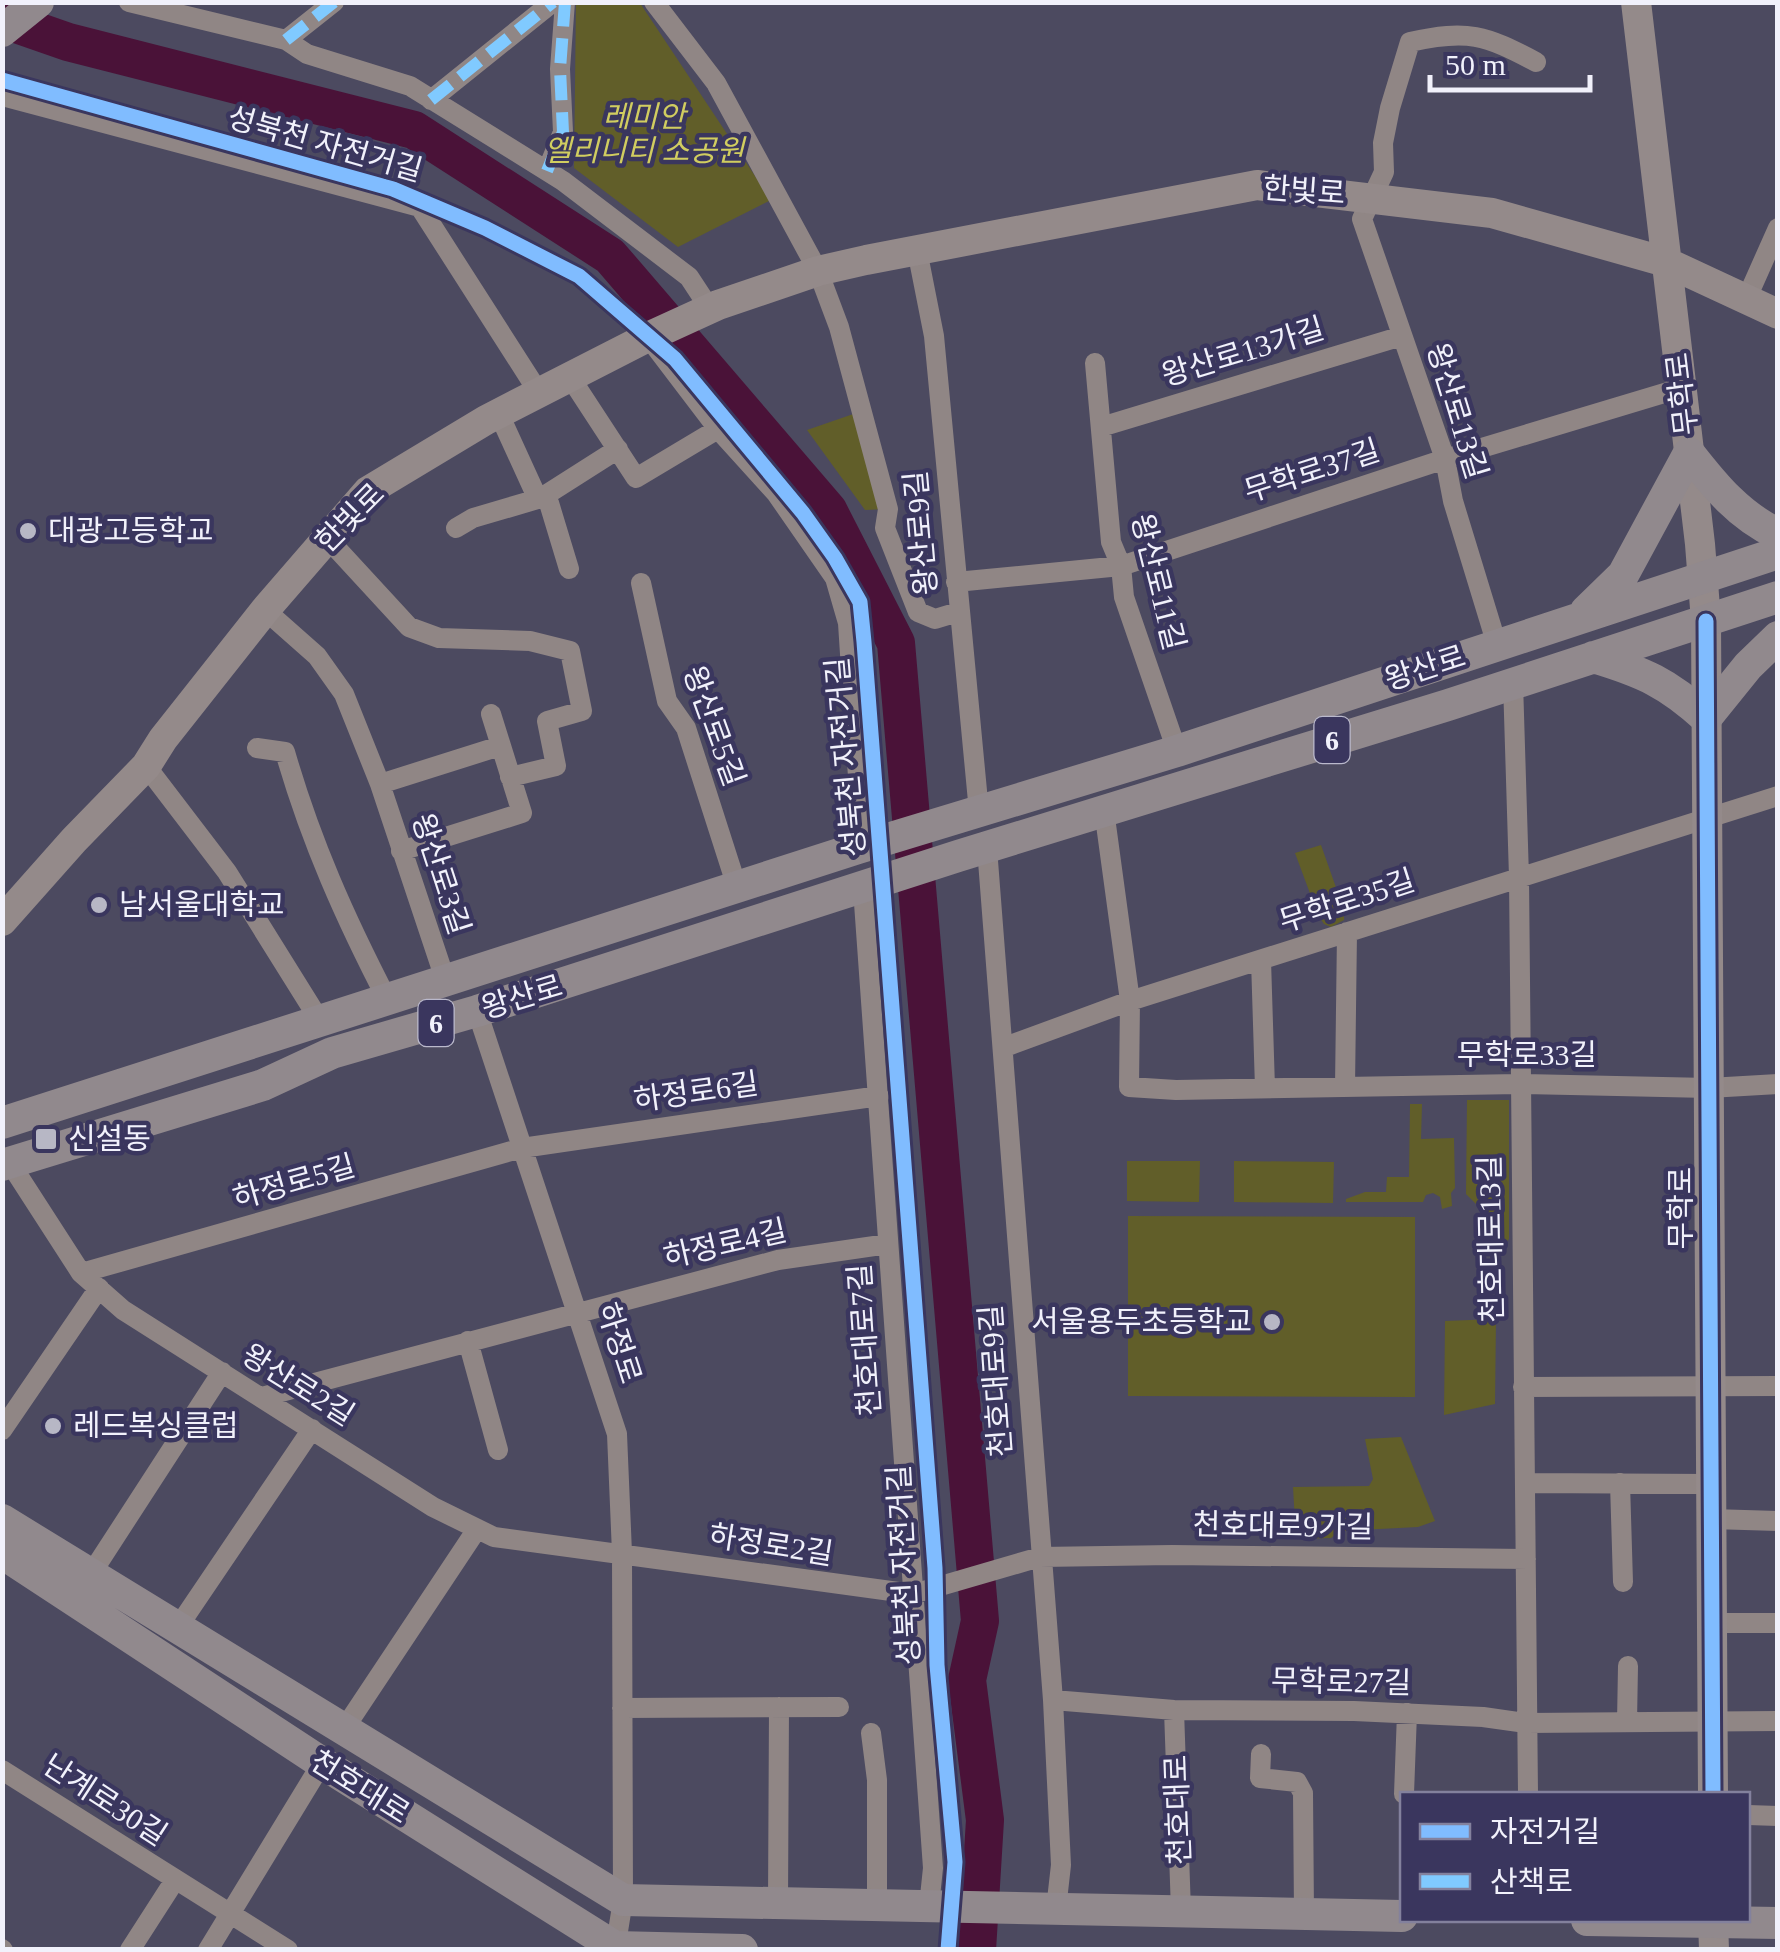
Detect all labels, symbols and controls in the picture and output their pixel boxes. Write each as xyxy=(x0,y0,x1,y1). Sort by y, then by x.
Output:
scale bar xyxy=(1430,30,1590,92)
text: 50 m xyxy=(1445,48,1506,81)
street label: 성북천 자전거길 xyxy=(224,100,426,187)
park label: 레미안 엘리니티 소공원 xyxy=(544,100,747,167)
street label: 한빛로 xyxy=(1262,171,1346,210)
street label: 왕산로13가길 xyxy=(1158,311,1328,392)
street label: 왕산로13길 xyxy=(1421,339,1494,483)
street label: 무학로 xyxy=(1660,351,1703,437)
street label: 무학로37길 xyxy=(1240,433,1384,508)
street label: 왕산로9길 xyxy=(899,469,942,597)
street label: 한빛로 xyxy=(309,477,391,559)
street label: 왕산로11길 xyxy=(1126,510,1191,653)
place label: 대광고등학교 xyxy=(48,514,214,547)
marker: 대광고등학교 xyxy=(17,520,39,542)
street label: 왕산로 xyxy=(1380,639,1469,696)
street label: 성북천 자전거길 xyxy=(820,656,871,858)
street label: 왕산로5길 xyxy=(678,661,751,790)
road number: 6 xyxy=(1314,717,1350,763)
street label: 왕산로3길 xyxy=(406,809,477,939)
street label: 무학로35길 xyxy=(1275,863,1419,938)
place label: 남서울대학교 xyxy=(119,888,285,921)
marker: 남서울대학교 xyxy=(88,894,110,916)
street label: 왕산로 xyxy=(477,969,566,1024)
road number: 6 xyxy=(418,1000,454,1046)
street label: 무학로33길 xyxy=(1457,1038,1597,1071)
street label: 하정로6길 xyxy=(632,1066,760,1117)
place label: 신설동 xyxy=(68,1122,151,1155)
marker: 신설동 xyxy=(33,1126,59,1152)
street label: 하정로5길 xyxy=(229,1148,359,1215)
street label: 천호대로13길 xyxy=(1473,1155,1508,1323)
street label: 무학로 xyxy=(1664,1167,1697,1249)
street label: 하정로4길 xyxy=(660,1213,790,1274)
street label: 천호대로7길 xyxy=(843,1263,886,1417)
street label: 하정로 xyxy=(591,1298,648,1387)
street label: 천호대로9길 xyxy=(974,1304,1017,1458)
place label: 서울용두초등학교 xyxy=(1031,1305,1252,1338)
marker: 서울용두초등학교 xyxy=(1261,1311,1283,1333)
street label: 왕산로2길 xyxy=(236,1337,360,1432)
place label: 레드복싱클럽 xyxy=(73,1409,239,1442)
marker: 레드복싱클럽 xyxy=(42,1415,64,1437)
street label: 성북천 자전거길 xyxy=(882,1464,925,1666)
street label: 천호대로9가길 xyxy=(1192,1507,1374,1544)
street label: 하정로2길 xyxy=(707,1518,836,1571)
street label: 무학로27길 xyxy=(1271,1664,1411,1699)
street label: 천호대로 xyxy=(305,1743,416,1830)
street label: 난계로30길 xyxy=(37,1748,173,1852)
street label: 천호대로 xyxy=(1159,1754,1196,1866)
legend xyxy=(1400,1792,1750,1922)
text: 자전거길 xyxy=(1490,1815,1600,1848)
text: 산책로 xyxy=(1490,1865,1573,1898)

